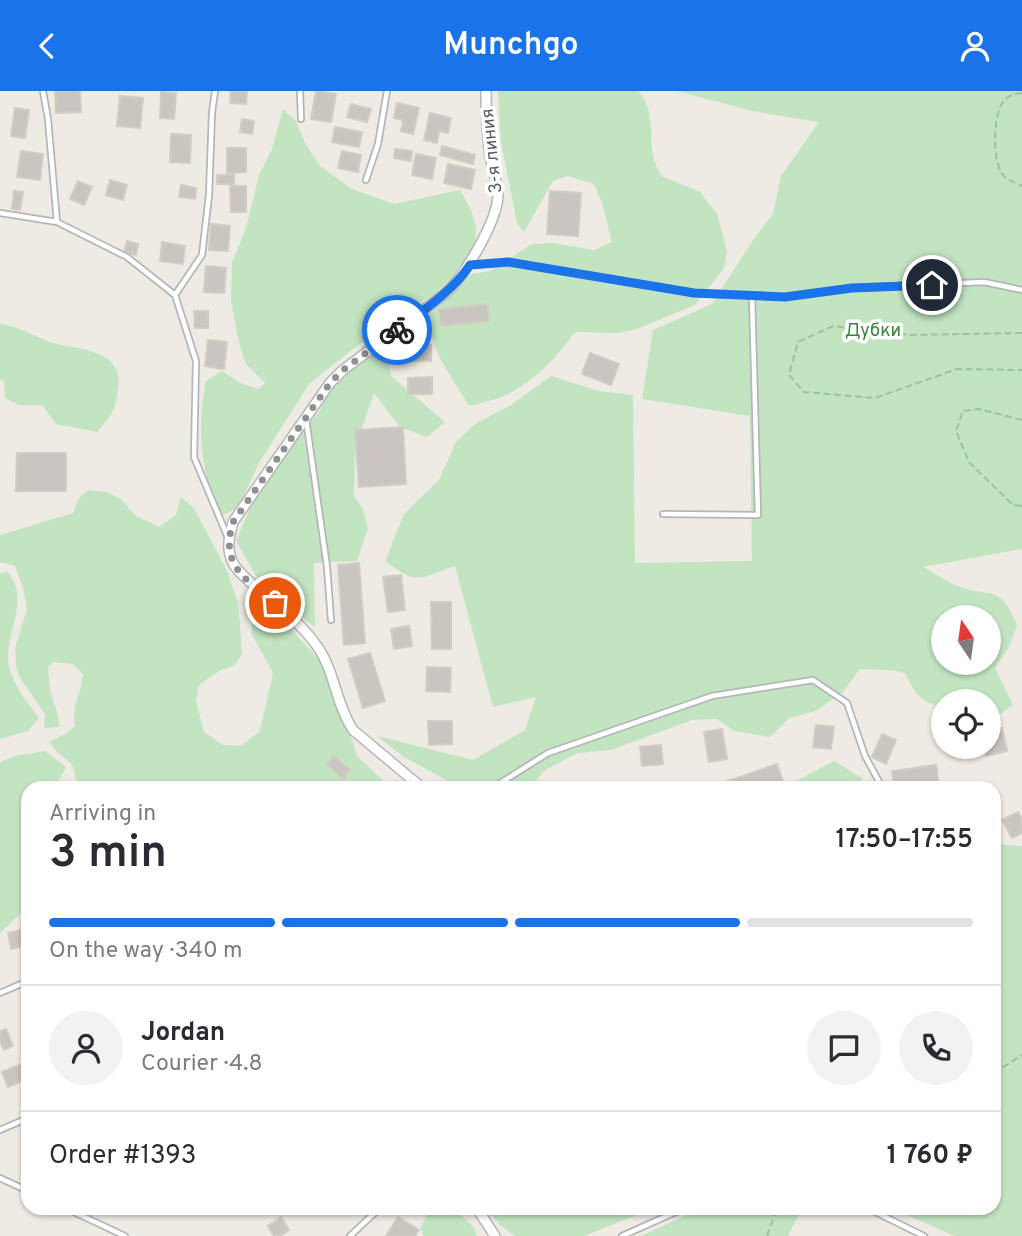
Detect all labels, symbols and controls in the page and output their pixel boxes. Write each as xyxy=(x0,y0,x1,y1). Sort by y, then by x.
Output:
text: Munchgo xyxy=(443,26,579,66)
icon: back xyxy=(28,27,66,65)
icon: person xyxy=(956,27,994,65)
street label: 3-я линия xyxy=(477,107,508,194)
pin xyxy=(902,255,962,315)
icon: home xyxy=(913,266,951,304)
courier xyxy=(362,295,432,365)
icon: bike xyxy=(378,311,416,349)
park label: Дубки xyxy=(845,320,901,343)
pin xyxy=(245,573,305,633)
icon: bag xyxy=(256,584,294,622)
north arrow xyxy=(931,605,1001,675)
map controls xyxy=(931,605,1001,759)
button: locate xyxy=(931,689,1001,759)
text: Arriving in xyxy=(49,800,156,829)
text: 17:50–17:55 xyxy=(836,824,973,857)
text: 3 min xyxy=(49,825,167,884)
text: On the way · 340 m xyxy=(49,937,243,966)
button: person xyxy=(49,1011,123,1085)
button: chat xyxy=(807,1011,881,1085)
button: phone xyxy=(899,1011,973,1085)
text: Jordan xyxy=(141,1017,225,1050)
text: Courier · 4.8 xyxy=(141,1050,262,1079)
text: Order #1393 xyxy=(49,1140,196,1173)
text: 1 760 ₽ xyxy=(887,1140,973,1173)

